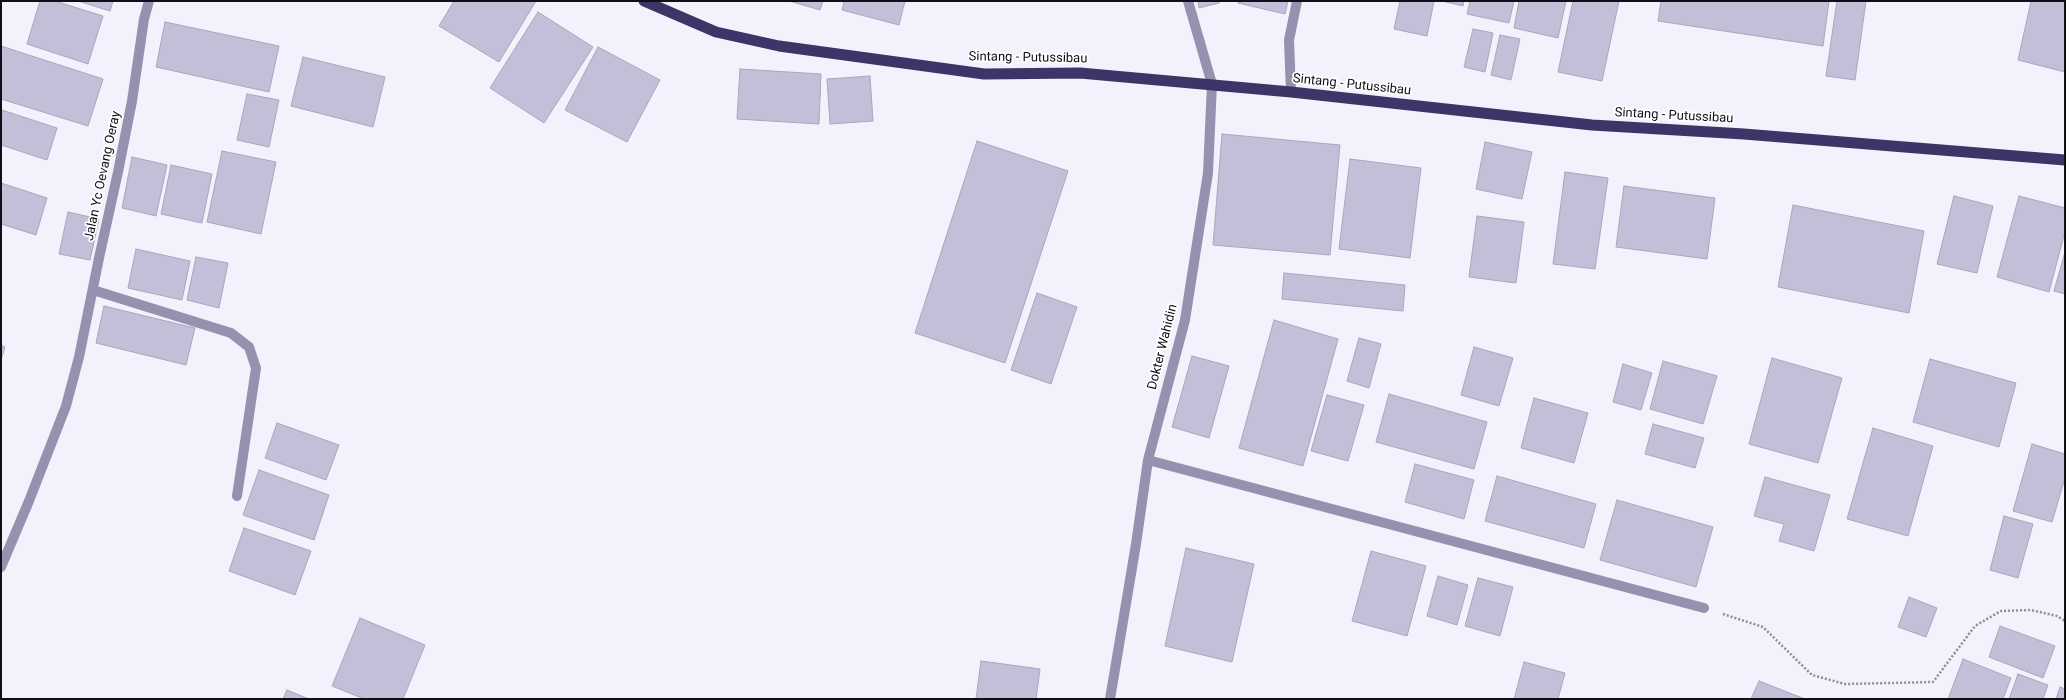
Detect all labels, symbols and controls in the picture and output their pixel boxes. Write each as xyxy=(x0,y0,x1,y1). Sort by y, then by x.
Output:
street label: Sintang - Putussibau xyxy=(968,49,1088,67)
street label: Sintang - Putussibau xyxy=(1292,71,1412,99)
street label: Sintang - Putussibau xyxy=(1614,105,1734,127)
street label: Jalan Yc Oevang Oeray xyxy=(82,110,124,242)
street label: Dokter Wahidin xyxy=(1145,303,1181,391)

